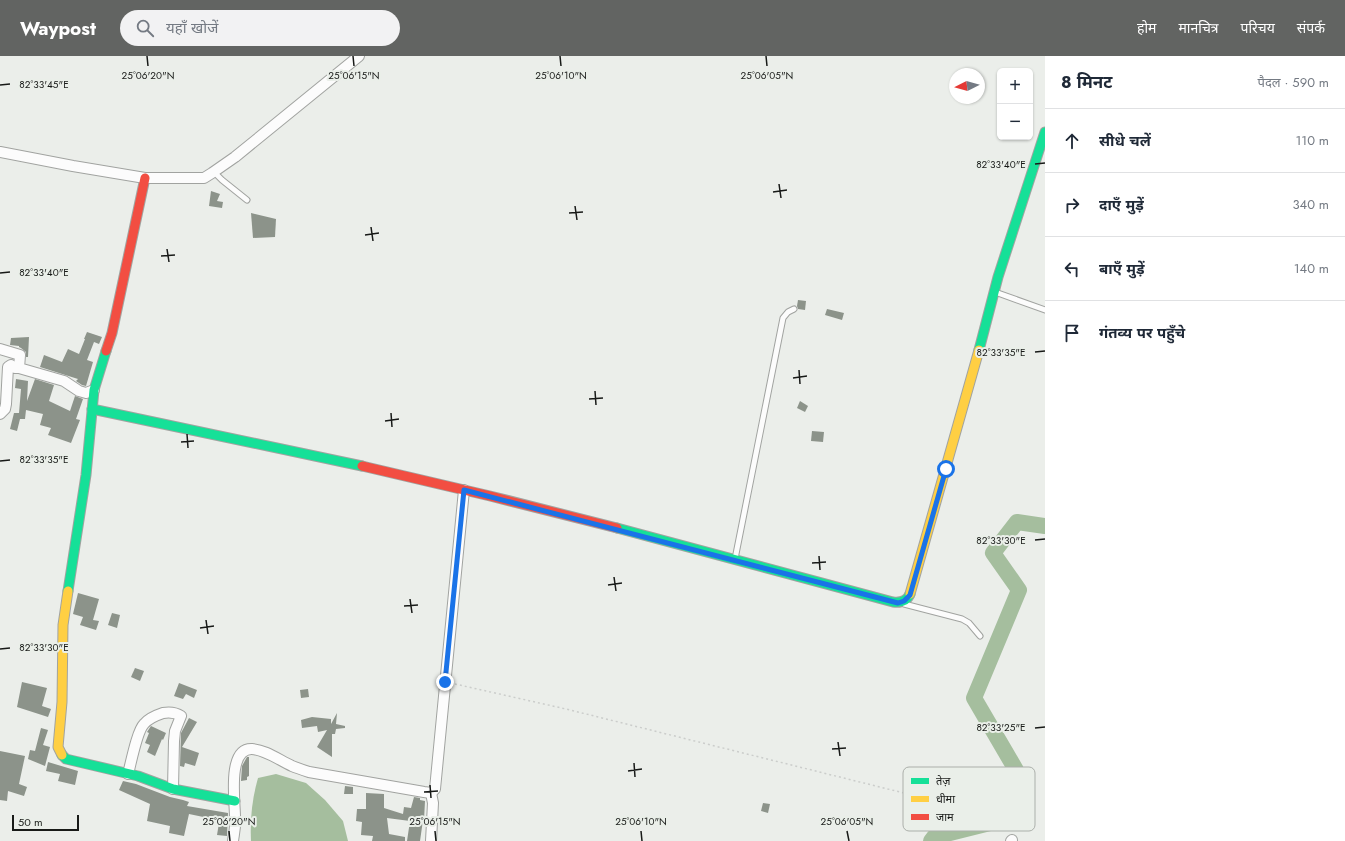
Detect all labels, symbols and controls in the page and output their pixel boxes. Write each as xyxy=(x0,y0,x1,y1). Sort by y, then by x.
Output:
search box xyxy=(120,10,400,46)
text: Waypost xyxy=(20,15,96,42)
icon: search xyxy=(134,17,156,39)
text: यहाँ खोजें xyxy=(166,17,218,39)
text: होम xyxy=(1137,18,1156,38)
text: मानचित्र xyxy=(1178,18,1219,38)
text: परिचय xyxy=(1241,18,1275,38)
text: संपर्क xyxy=(1297,18,1325,38)
text: 25°06'20"N xyxy=(122,68,174,83)
text: 25°06'15"N xyxy=(328,68,380,83)
text: 25°06'10"N xyxy=(535,68,587,83)
text: 25°06'05"N xyxy=(741,68,793,83)
north arrow xyxy=(949,68,985,104)
map controls xyxy=(997,68,1033,140)
button: + xyxy=(997,68,1033,104)
text: 8 मिनट xyxy=(1061,70,1112,94)
text: पैदल · 590 m xyxy=(1258,73,1329,92)
text: 82°33'45"E xyxy=(19,77,69,92)
button: − xyxy=(997,104,1033,140)
icon: ahead xyxy=(1061,130,1083,152)
text: सीधे चलें xyxy=(1099,130,1151,152)
text: 110 m xyxy=(1295,131,1329,150)
text: 82°33'40"E xyxy=(976,157,1026,172)
icon: right xyxy=(1061,194,1083,216)
text: दाएँ मुड़ें xyxy=(1099,194,1144,216)
text: 340 m xyxy=(1292,195,1329,214)
icon: left xyxy=(1061,258,1083,280)
text: बाएँ मुड़ें xyxy=(1099,258,1145,280)
text: 140 m xyxy=(1294,259,1329,278)
text: 82°33'40"E xyxy=(19,265,69,280)
icon: arrive xyxy=(1061,322,1083,344)
text: गंतव्य पर पहुँचे xyxy=(1099,322,1185,344)
text: 82°33'35"E xyxy=(977,345,1025,360)
text: 82°33'35"E xyxy=(20,452,68,467)
route start xyxy=(937,460,955,478)
text: 82°33'30"E xyxy=(976,533,1026,548)
text: 82°33'30"E xyxy=(19,640,69,655)
route end xyxy=(436,673,454,691)
text: 82°33'25"E xyxy=(976,720,1026,735)
legend xyxy=(903,767,1035,831)
text: तेज़ xyxy=(936,773,951,789)
text: धीमा xyxy=(936,791,955,807)
text: जाम xyxy=(936,809,954,825)
scale bar xyxy=(12,813,79,832)
text: 50 m xyxy=(18,814,43,830)
text: 25°06'20"N xyxy=(203,814,255,829)
text: 25°06'15"N xyxy=(409,814,461,829)
text: 25°06'10"N xyxy=(615,814,667,829)
text: 25°06'05"N xyxy=(821,814,873,829)

